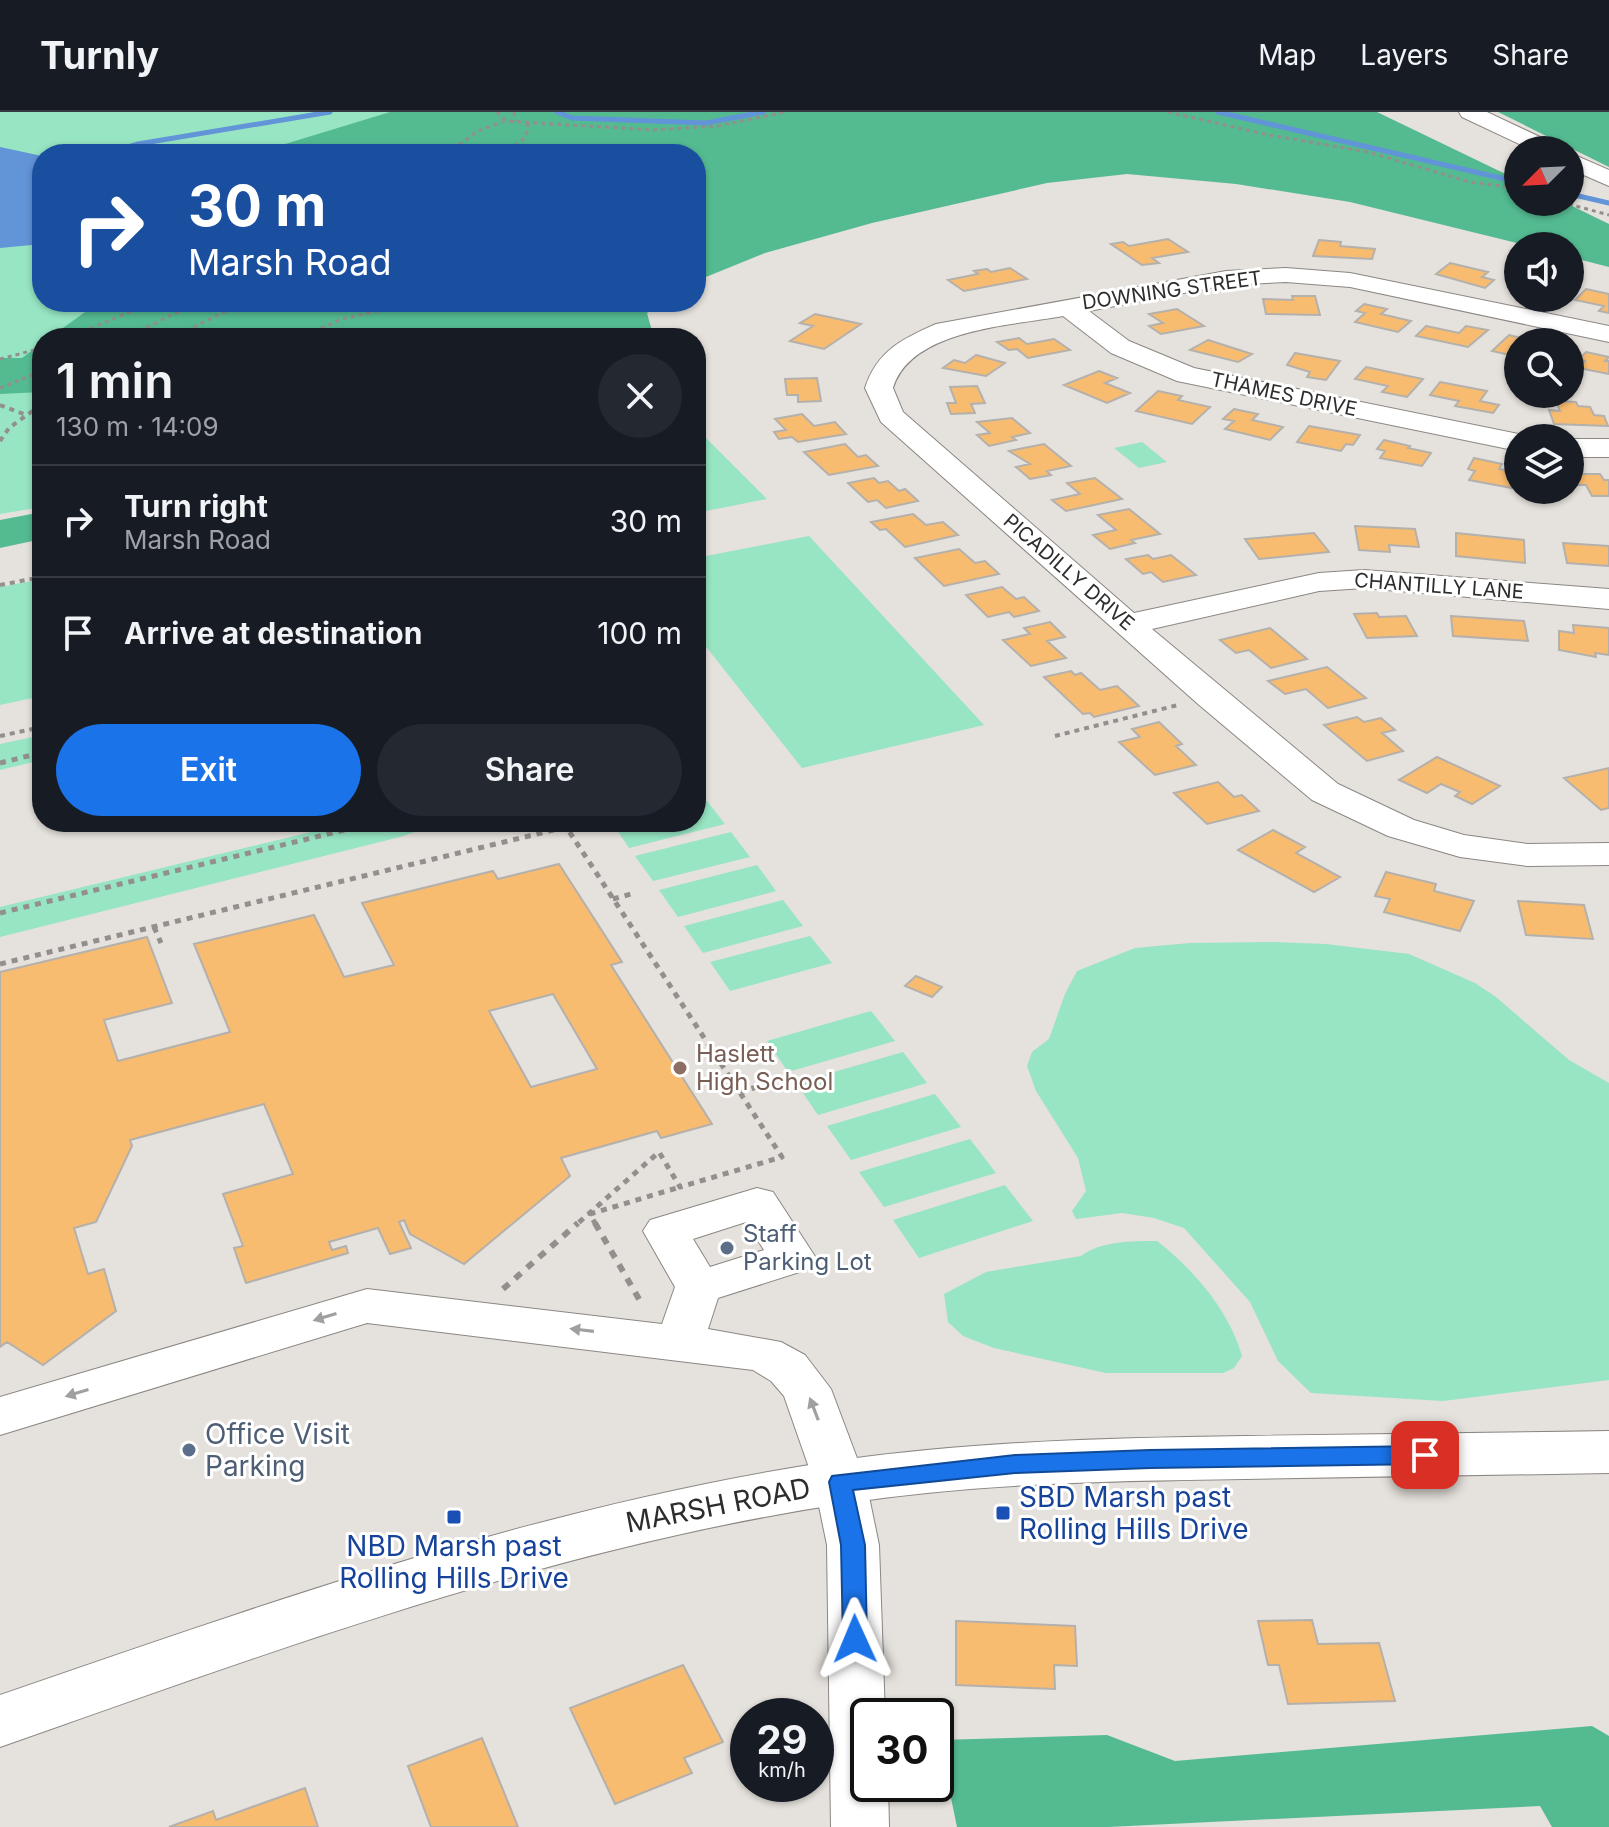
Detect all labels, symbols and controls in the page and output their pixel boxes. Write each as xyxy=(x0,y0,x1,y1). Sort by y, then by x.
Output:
text: Turnly xyxy=(40,32,159,78)
text: Map xyxy=(1258,38,1316,72)
text: Layers xyxy=(1360,38,1448,72)
text: Share xyxy=(1492,38,1569,72)
north arrow xyxy=(1504,136,1584,216)
map controls xyxy=(1504,136,1584,504)
text: 30 m xyxy=(188,172,326,240)
icon: right xyxy=(56,176,160,280)
button: sound xyxy=(1504,232,1584,312)
text: Marsh Road xyxy=(188,240,392,284)
street label: DOWNING STREET xyxy=(1081,266,1263,314)
button: search xyxy=(1504,328,1584,408)
text: 1 min xyxy=(56,351,174,410)
button: close xyxy=(598,354,682,438)
street label: THAMES DRIVE xyxy=(1209,367,1359,421)
text: 130 m · 14:09 xyxy=(56,411,219,442)
button: layers xyxy=(1504,424,1584,504)
text: Turn right xyxy=(124,488,268,524)
icon: right xyxy=(56,499,100,543)
text: 30 m xyxy=(610,503,682,539)
street label: PICADILLY DRIVE xyxy=(999,509,1139,635)
text: Marsh Road xyxy=(124,524,271,555)
street label: CHANTILLY LANE xyxy=(1353,568,1525,604)
icon: arrive xyxy=(56,611,100,655)
text: Arrive at destination xyxy=(124,615,422,651)
text: 100 m xyxy=(597,615,682,651)
button: Exit xyxy=(56,724,361,816)
button: Share xyxy=(377,724,682,816)
place label: Haslett High School xyxy=(696,1039,833,1096)
marker: Haslett High School xyxy=(671,1059,689,1077)
place label: Staff Parking Lot xyxy=(743,1219,872,1276)
marker: Staff Parking Lot xyxy=(718,1239,736,1257)
one-way arrow xyxy=(313,1311,337,1324)
one-way arrow xyxy=(570,1323,595,1336)
one-way arrow xyxy=(64,1387,88,1400)
one-way arrow xyxy=(807,1397,820,1421)
place label: Office Visit Parking xyxy=(205,1417,350,1483)
pin xyxy=(1391,1421,1459,1489)
icon: arrive xyxy=(1403,1433,1447,1477)
marker: Office Visit Parking xyxy=(180,1441,198,1459)
street label: MARSH ROAD xyxy=(623,1470,813,1540)
place label: SBD Marsh past Rolling Hills Drive xyxy=(1019,1480,1249,1546)
marker: SBD Marsh past Rolling Hills Drive xyxy=(994,1504,1012,1522)
marker: NBD Marsh past Rolling Hills Drive xyxy=(445,1508,463,1526)
place label: NBD Marsh past Rolling Hills Drive xyxy=(339,1529,569,1595)
position arrow xyxy=(813,1597,897,1681)
speed limit sign: 30 xyxy=(850,1698,954,1802)
text: 29 xyxy=(756,1715,808,1764)
text: km/h xyxy=(758,1758,806,1782)

